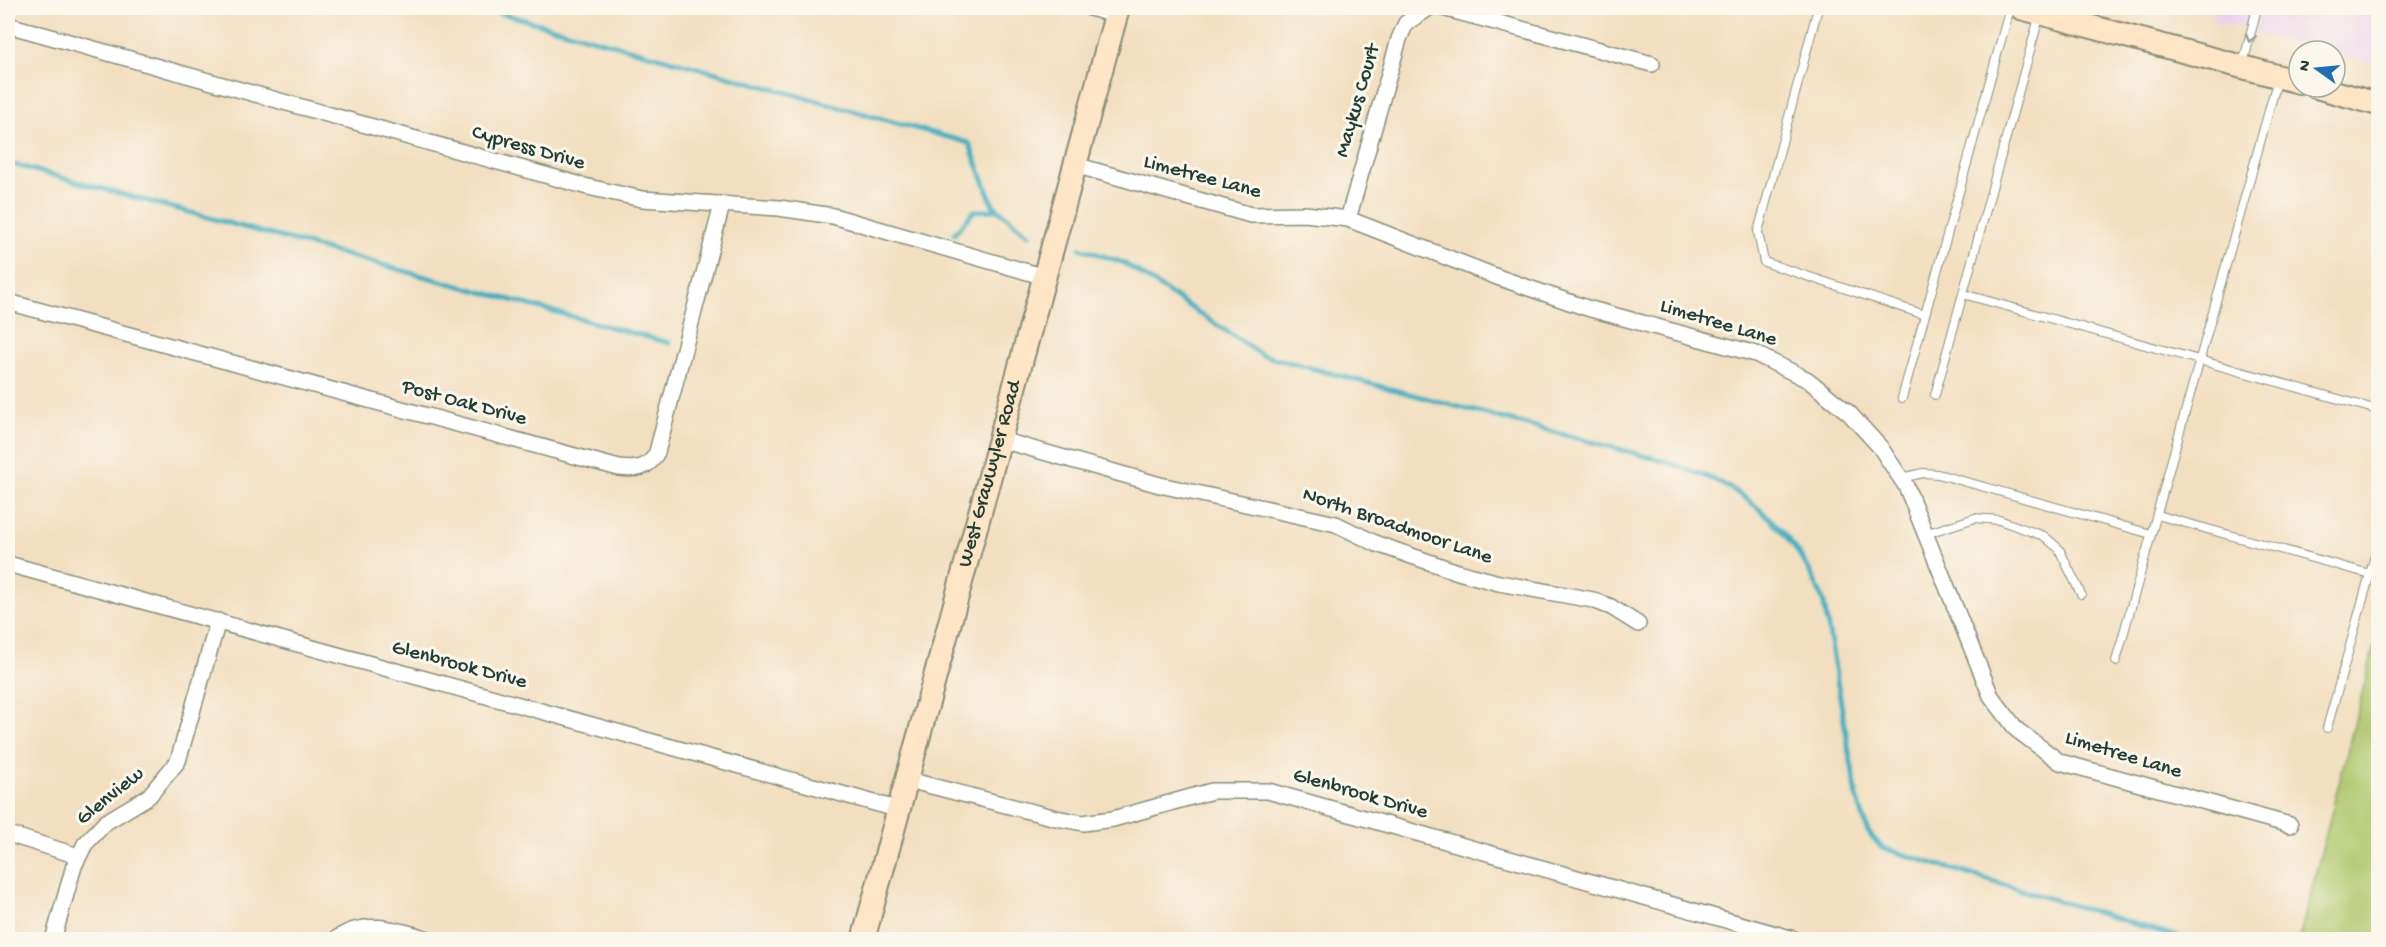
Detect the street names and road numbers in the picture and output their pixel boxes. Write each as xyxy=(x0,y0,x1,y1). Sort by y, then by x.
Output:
street label: Maykus Court xyxy=(1331,39,1388,161)
street label: Cypress Drive xyxy=(469,121,589,177)
street label: Limetree Lane xyxy=(1140,150,1265,206)
street label: Limetree Lane xyxy=(1657,294,1781,354)
street label: Post Oak Drive xyxy=(398,375,530,433)
street label: West Grauwyler Road xyxy=(953,376,1028,570)
street label: North Broadmoor Lane xyxy=(1299,483,1496,572)
street label: Glenbrook Drive xyxy=(389,636,531,696)
street label: Limetree Lane xyxy=(2062,726,2186,786)
street label: Glenview xyxy=(72,762,150,832)
street label: Glenbrook Drive xyxy=(1290,764,1431,827)

